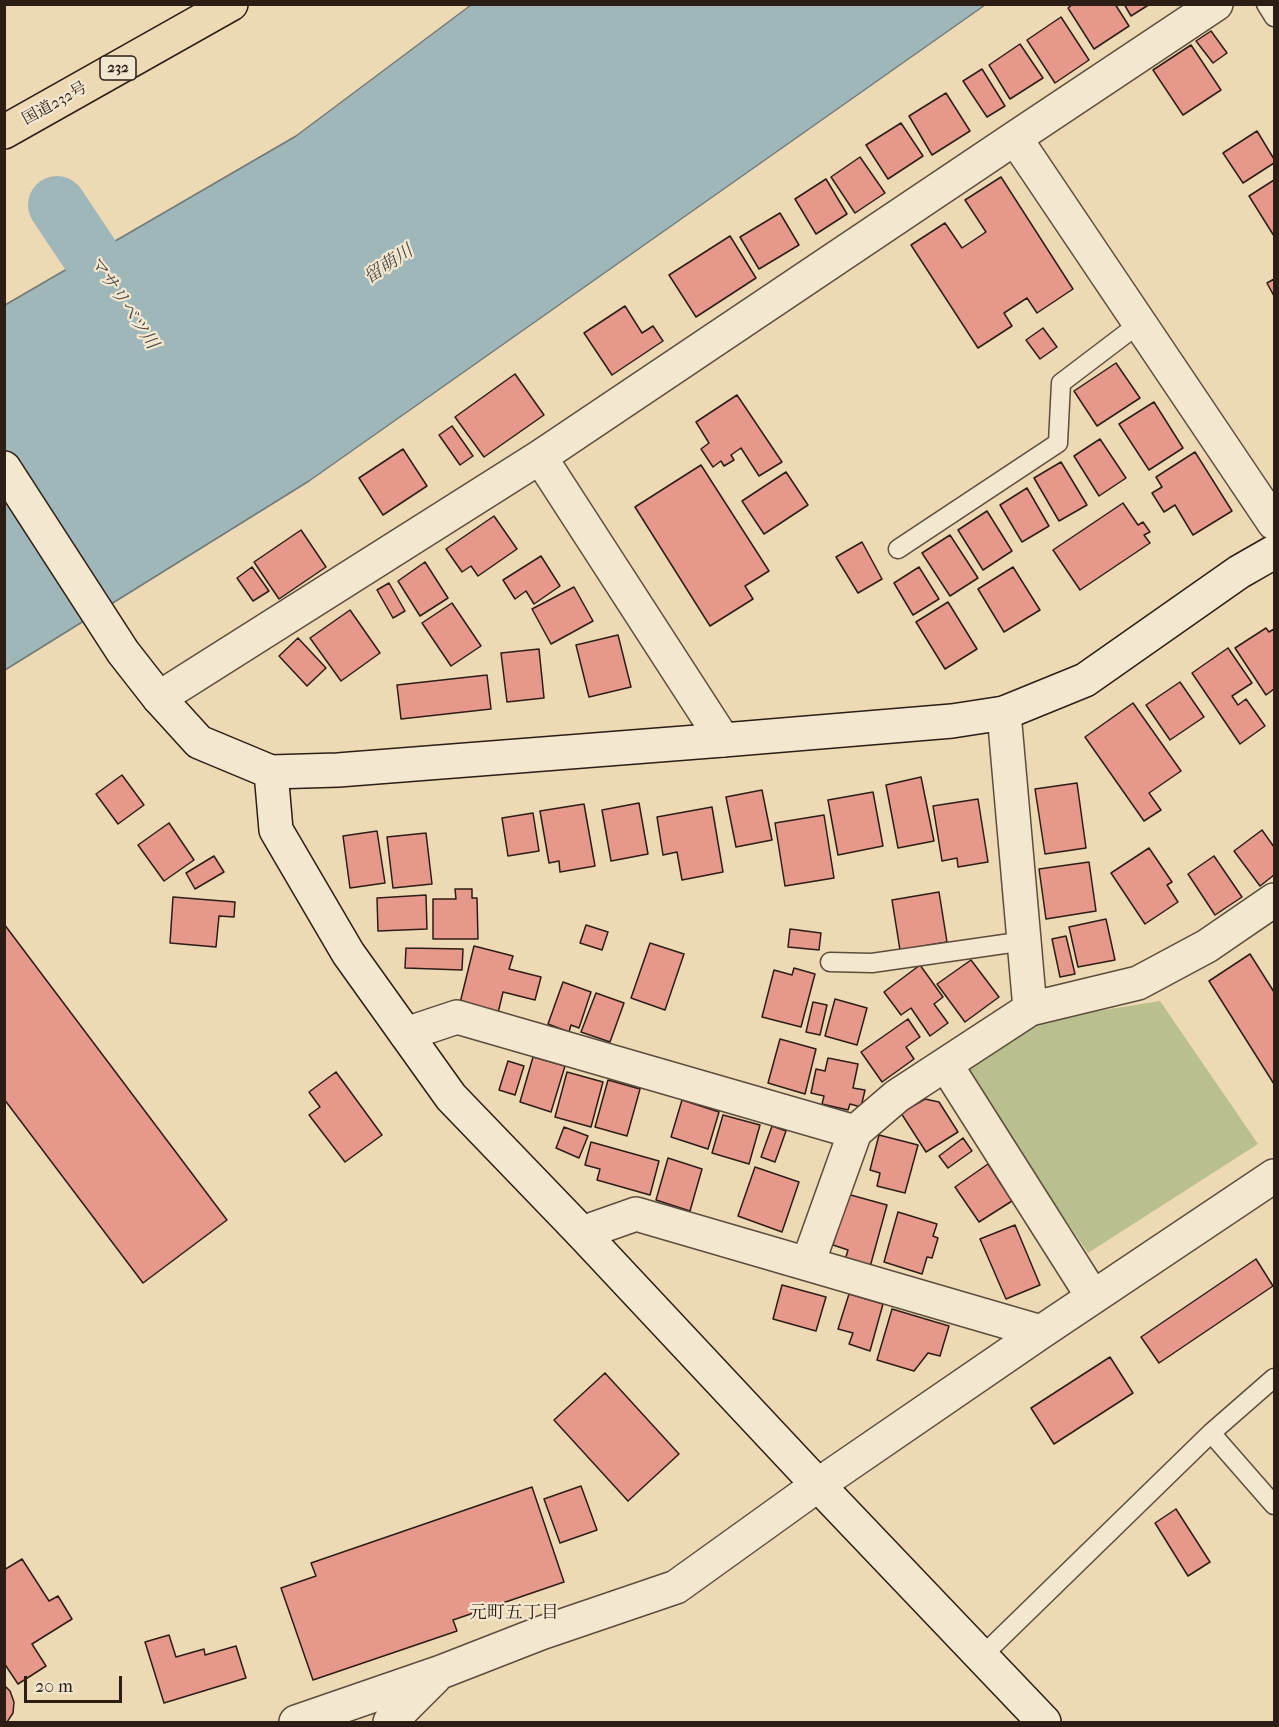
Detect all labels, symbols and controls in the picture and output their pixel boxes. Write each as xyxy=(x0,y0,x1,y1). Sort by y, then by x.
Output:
road number: 232 xyxy=(100,56,136,80)
street label: 国道232号 xyxy=(19,78,91,130)
water label: 留萌川 xyxy=(361,241,417,289)
water label: マサリベツ川 xyxy=(84,252,162,354)
district label: 元町五丁目 xyxy=(469,1603,559,1625)
scale bar xyxy=(27,1664,124,1702)
text: 20 m xyxy=(35,1676,73,1697)

